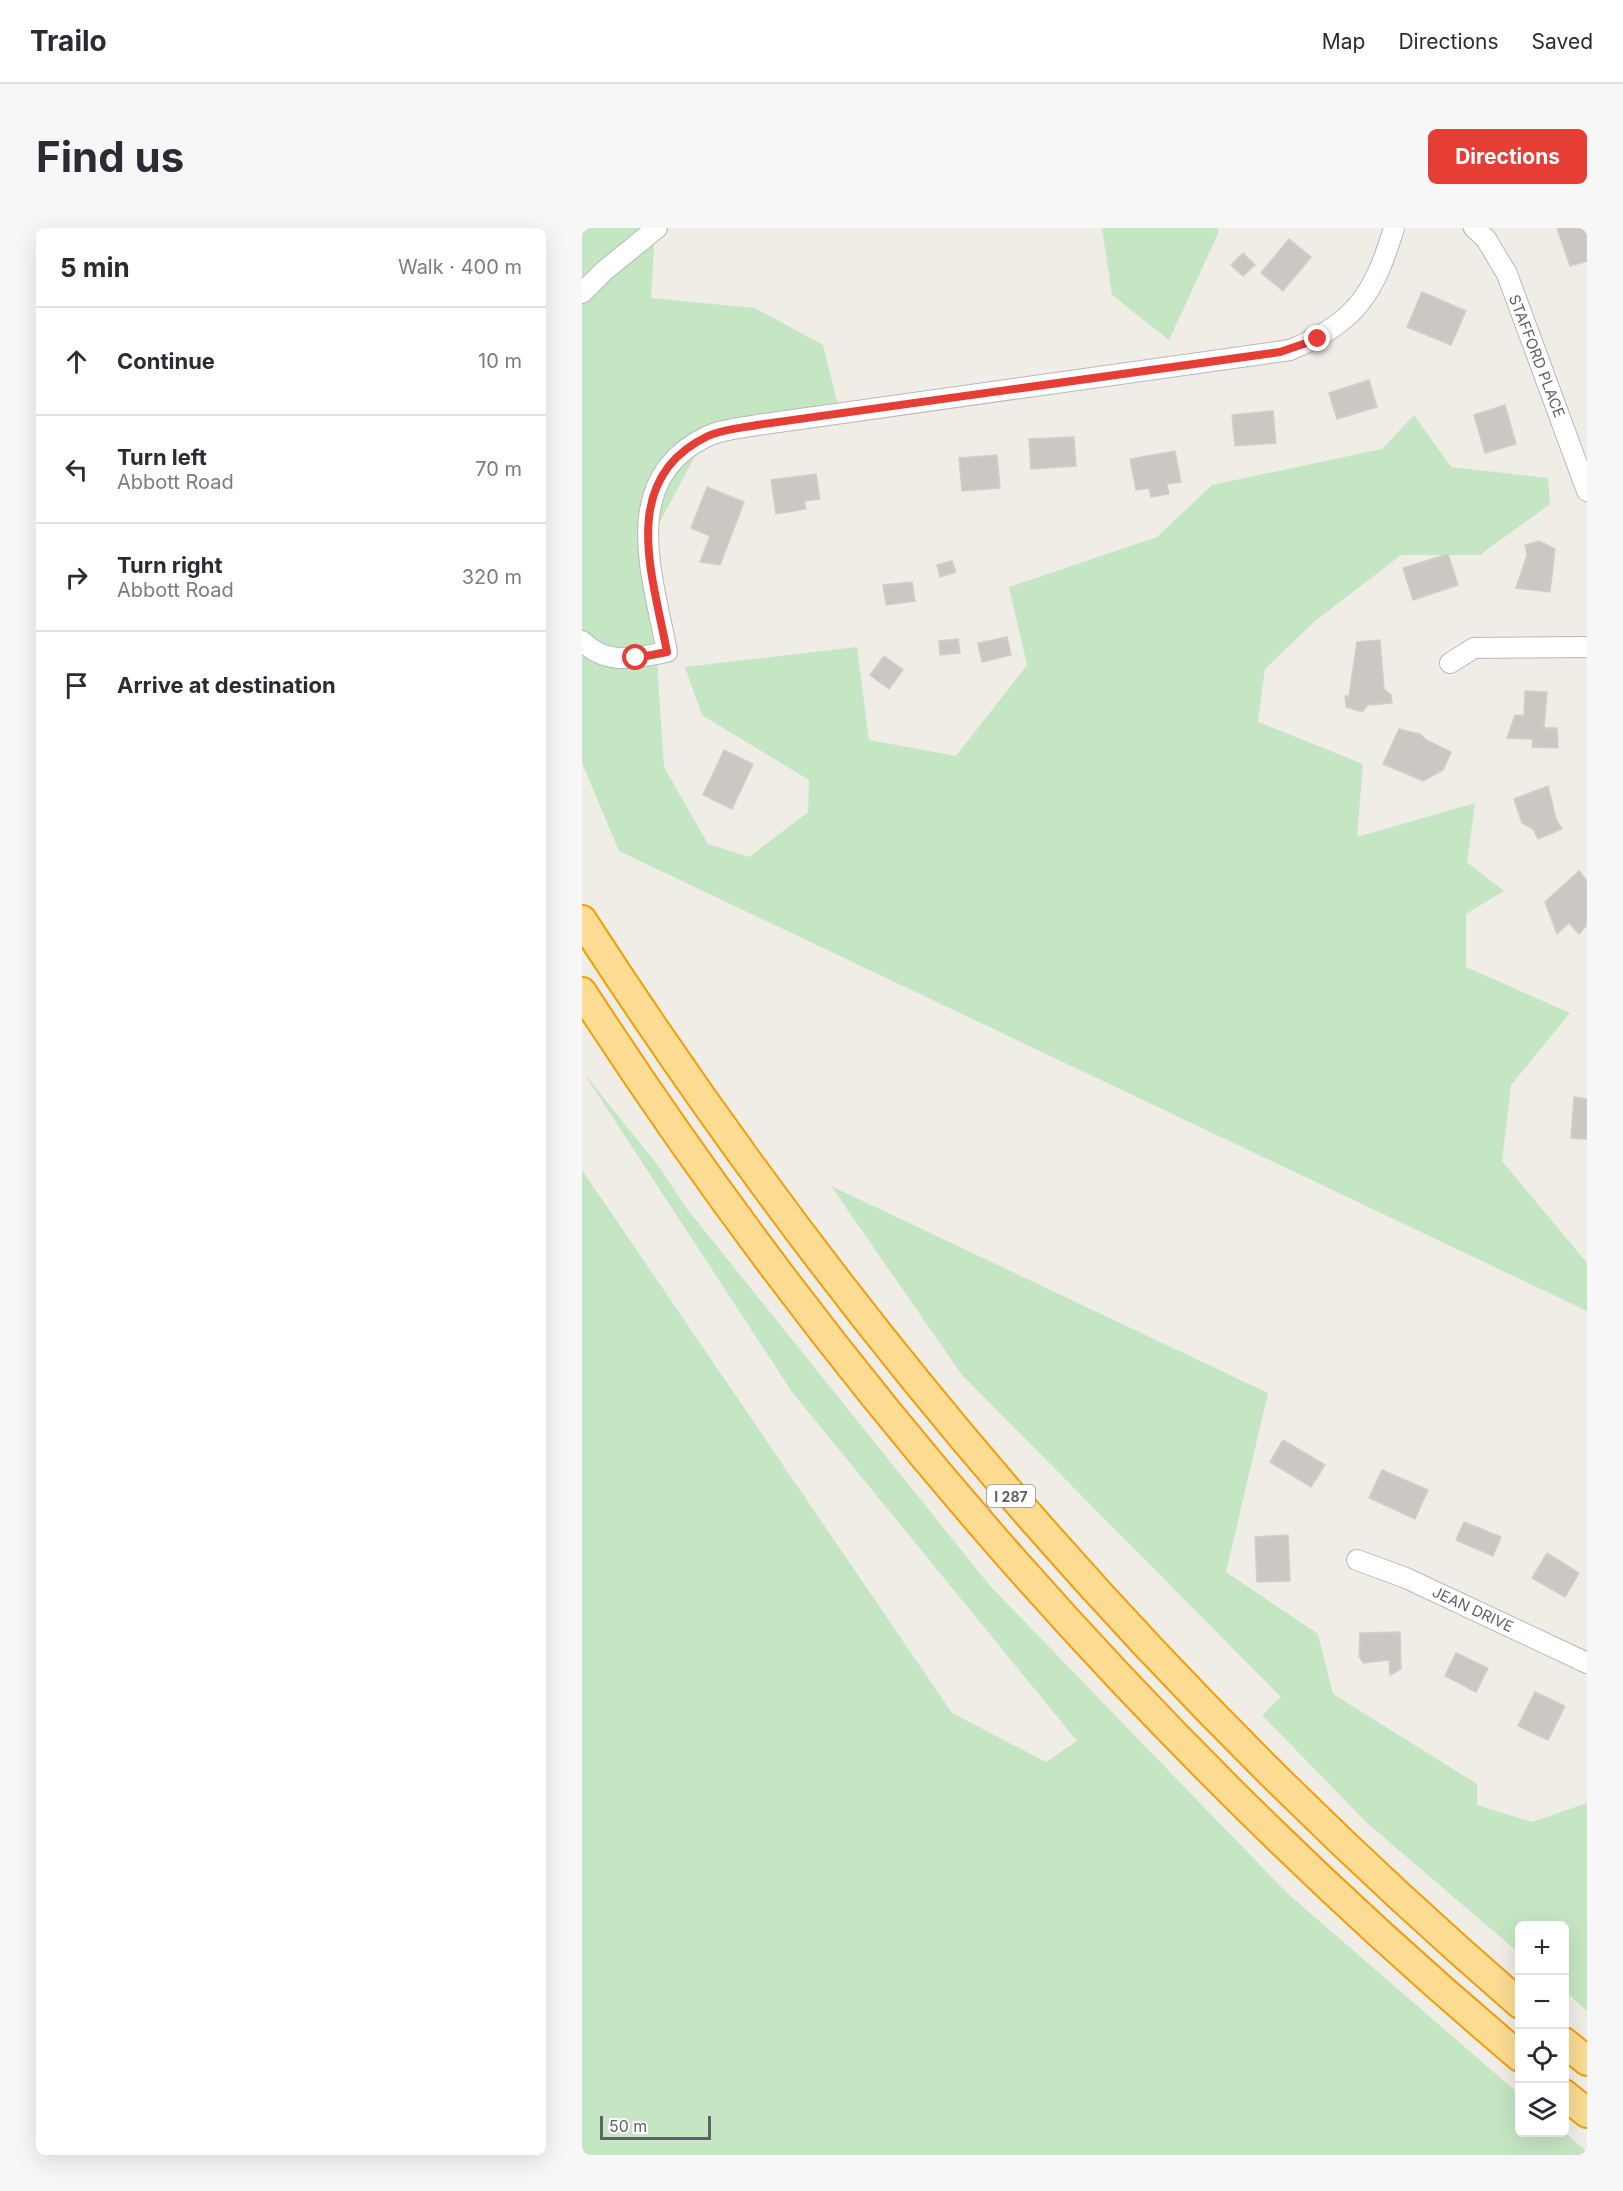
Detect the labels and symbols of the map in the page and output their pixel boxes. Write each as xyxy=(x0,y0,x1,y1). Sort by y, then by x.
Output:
street label: STAFFORD PLACE xyxy=(1505,292,1569,420)
route end xyxy=(1304,325,1330,351)
route start xyxy=(622,644,648,670)
road number: I 287 xyxy=(987,1485,1035,1507)
street label: JEAN DRIVE xyxy=(1429,1582,1517,1636)
scale bar xyxy=(600,2113,711,2140)

